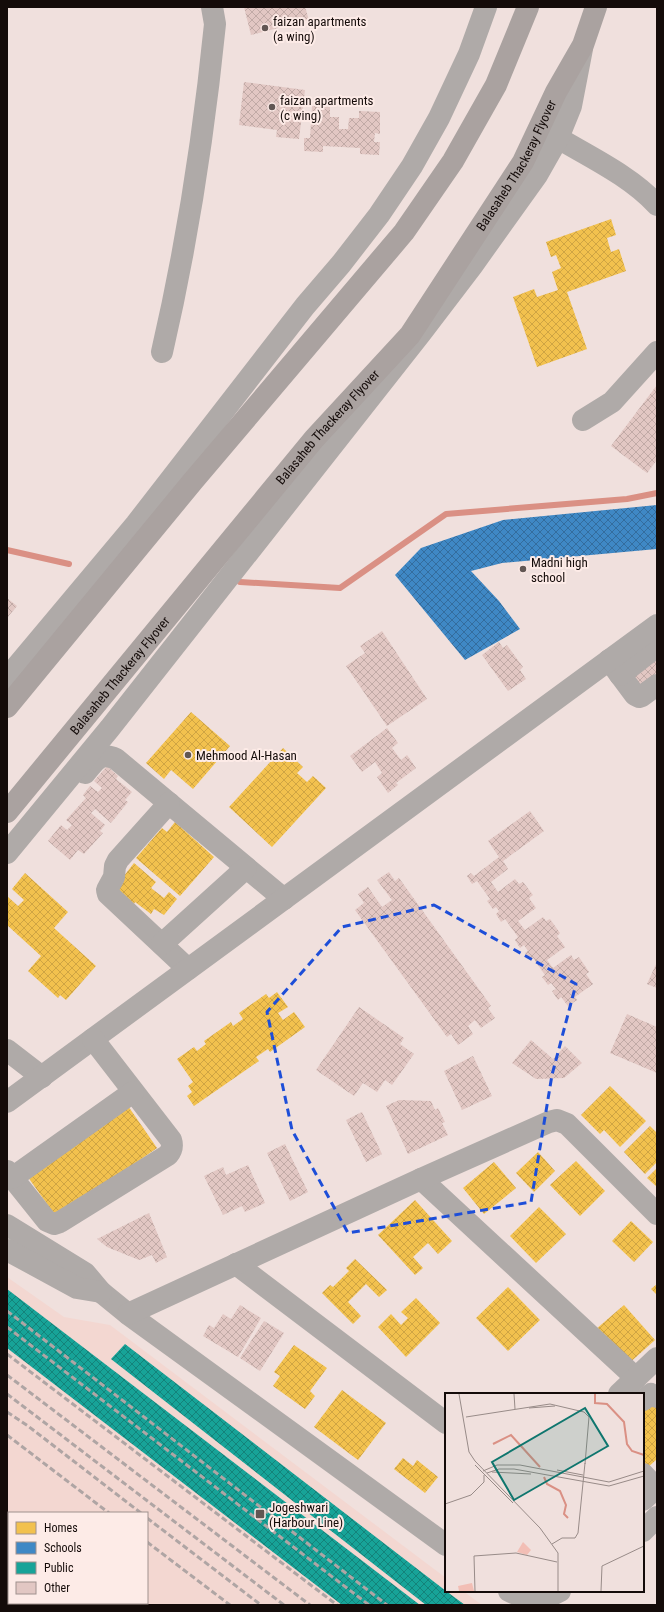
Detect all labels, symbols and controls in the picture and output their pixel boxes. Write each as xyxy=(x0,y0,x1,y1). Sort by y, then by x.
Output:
place label: faizan apartments (a wing) xyxy=(273,14,367,44)
marker: faizan apartments (a wing) xyxy=(260,23,270,33)
place label: faizan apartments (c wing) xyxy=(280,93,374,123)
street label: Balasaheb Thackeray Flyover xyxy=(473,98,559,234)
marker: faizan apartments (c wing) xyxy=(267,102,277,112)
street label: Balasaheb Thackeray Flyover xyxy=(273,367,382,487)
place label: Madni high school xyxy=(531,555,588,585)
marker: Madni high school xyxy=(518,564,528,574)
street label: Balasaheb Thackeray Flyover xyxy=(67,614,173,738)
place label: Mehmood Al-Hasan xyxy=(196,748,297,763)
marker: Mehmood Al-Hasan xyxy=(183,750,193,760)
inset map xyxy=(445,1393,644,1592)
place label: Jogeshwari (Harbour Line) xyxy=(269,1500,343,1530)
marker: Jogeshwari (Harbour Line) xyxy=(254,1508,266,1520)
legend xyxy=(8,1512,148,1604)
text: Homes xyxy=(44,1521,78,1535)
text: Schools xyxy=(44,1541,82,1555)
text: Public xyxy=(44,1561,74,1575)
text: Other xyxy=(44,1581,70,1595)

